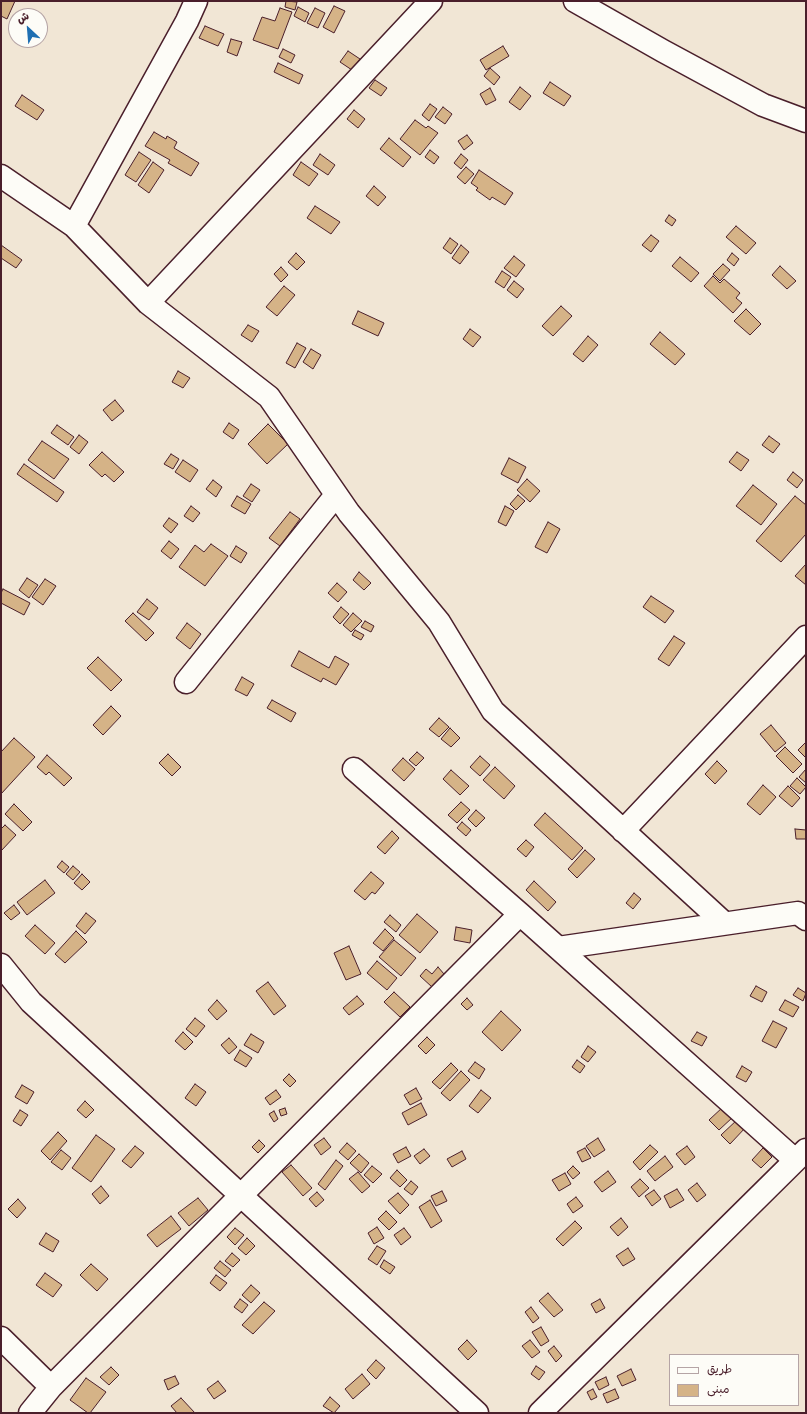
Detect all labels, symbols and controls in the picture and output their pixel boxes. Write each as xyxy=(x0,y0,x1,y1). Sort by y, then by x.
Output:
north arrow xyxy=(8,8,48,48)
text: ش xyxy=(15,9,31,26)
legend xyxy=(669,1354,799,1406)
text: طريق xyxy=(707,1362,732,1376)
text: مبنى xyxy=(707,1382,730,1396)

